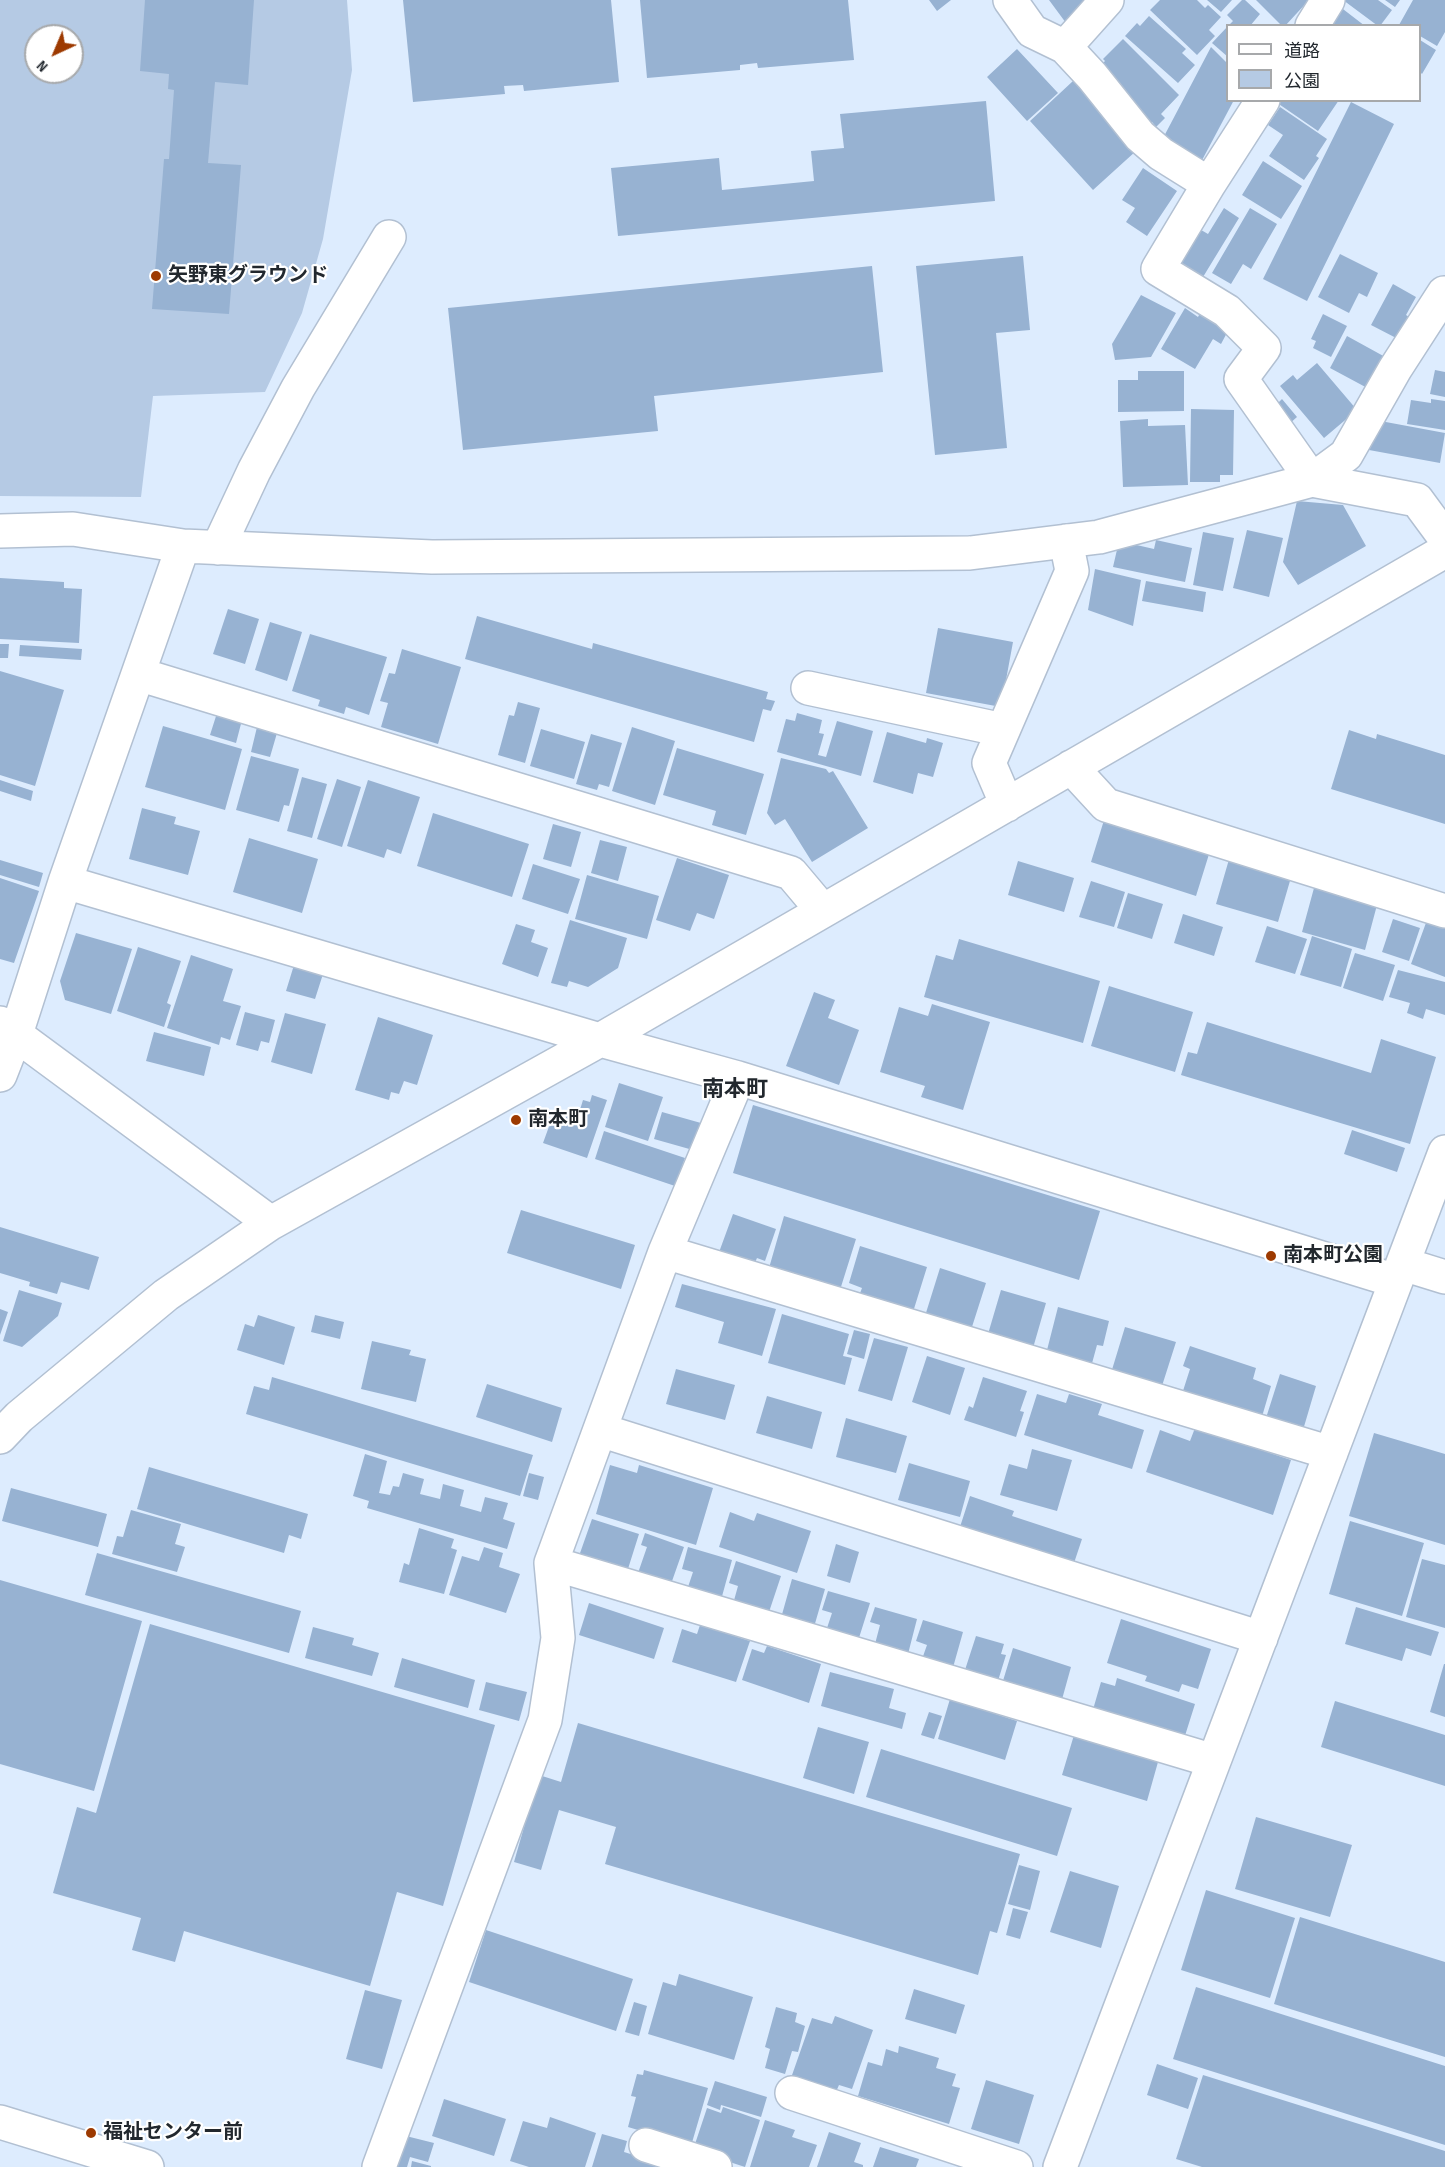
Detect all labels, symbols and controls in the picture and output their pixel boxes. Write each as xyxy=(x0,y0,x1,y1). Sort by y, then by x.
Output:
north arrow xyxy=(24,24,84,84)
legend xyxy=(1226,24,1421,102)
text: 道路 xyxy=(1284,41,1320,62)
text: N xyxy=(33,56,52,76)
text: 公園 xyxy=(1284,71,1320,92)
place label: 矢野東グラウンド xyxy=(168,264,328,288)
marker: 矢野東グラウンド xyxy=(149,269,163,283)
district label: 南本町 xyxy=(702,1077,768,1103)
place label: 南本町 xyxy=(528,1108,588,1132)
marker: 南本町 xyxy=(509,1113,523,1127)
place label: 南本町公園 xyxy=(1283,1244,1383,1268)
marker: 南本町公園 xyxy=(1264,1249,1278,1263)
place label: 福祉センター前 xyxy=(103,2121,243,2145)
marker: 福祉センター前 xyxy=(84,2126,98,2140)

